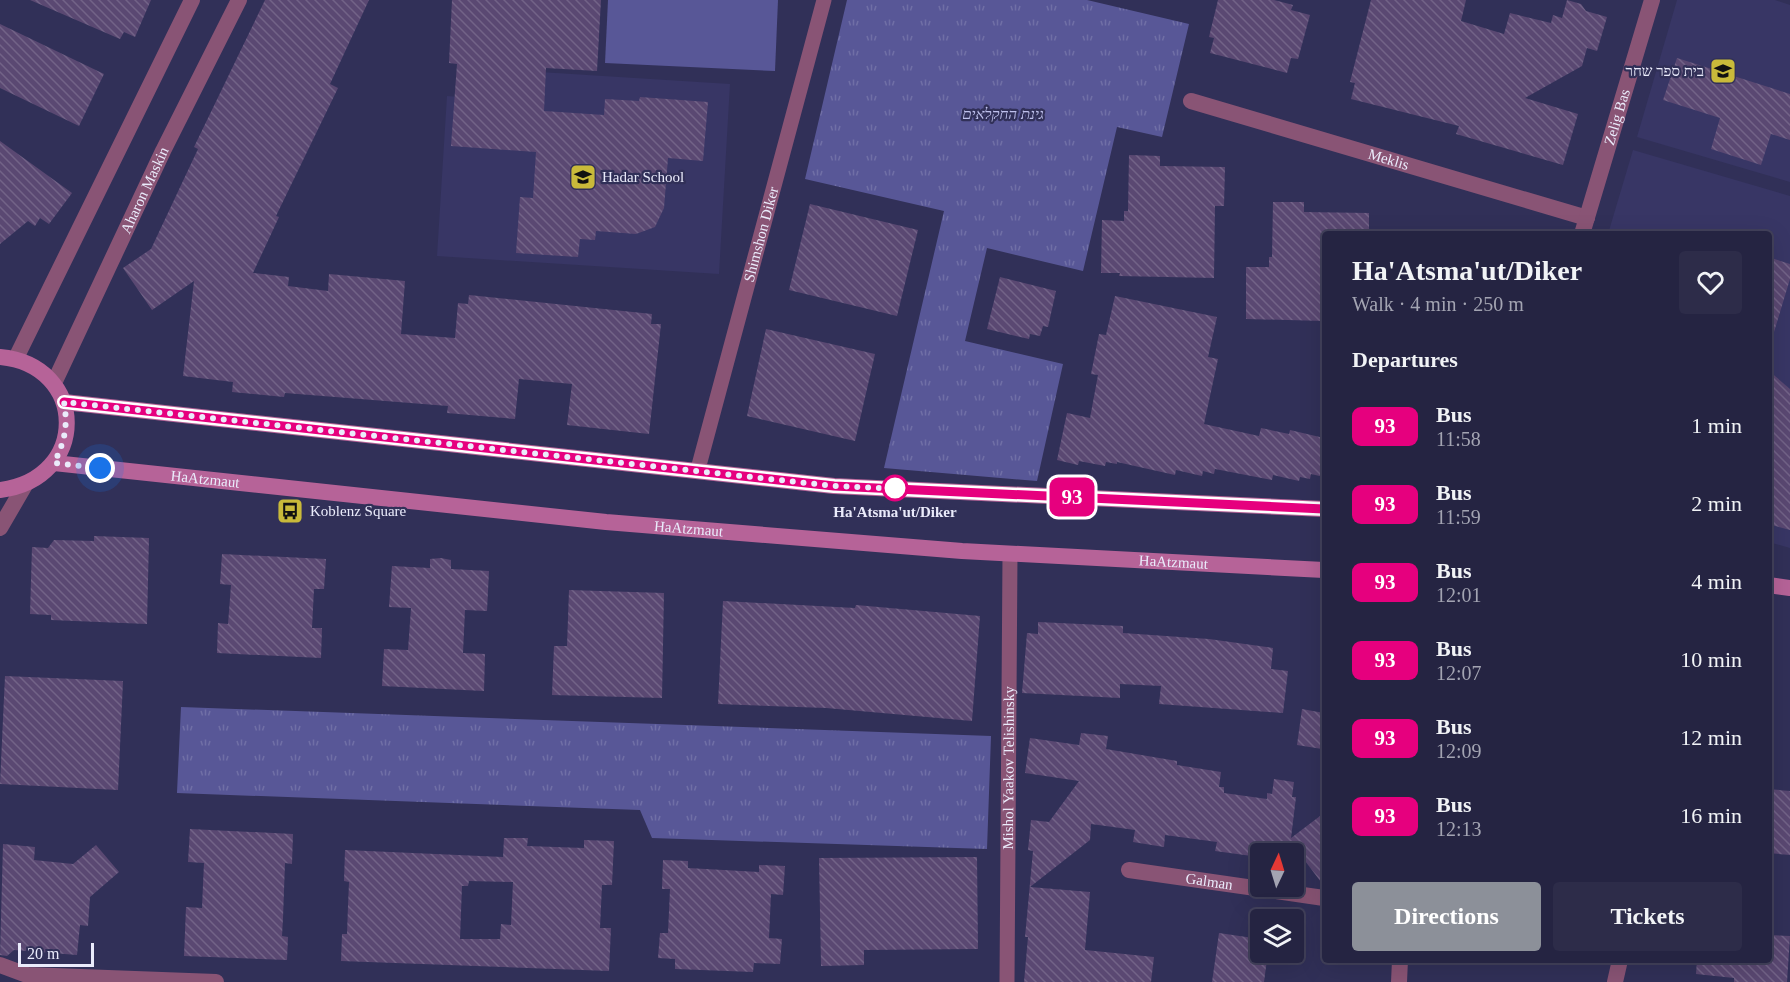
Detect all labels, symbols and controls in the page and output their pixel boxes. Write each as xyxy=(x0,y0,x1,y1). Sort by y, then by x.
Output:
school or university icon: בית ספר שחר xyxy=(1708,56,1738,86)
place label: בית ספר שחר xyxy=(1626,63,1704,79)
street label: Zelig Bas xyxy=(1601,87,1633,147)
park label: גינת החקלאים xyxy=(962,106,1044,122)
street label: Aharon Maskin xyxy=(117,144,172,236)
street label: Meklis xyxy=(1366,146,1411,173)
school or university icon: Hadar School xyxy=(568,162,598,192)
place label: Hadar School xyxy=(602,169,684,185)
street label: Shimshon Diker xyxy=(741,185,781,284)
button: heart xyxy=(1679,251,1742,314)
text: Ha'Atsma'ut/Diker xyxy=(1352,255,1582,286)
text: Walk · 4 min · 250 m xyxy=(1352,293,1524,315)
text: Departures xyxy=(1352,347,1458,372)
text: Bus xyxy=(1436,402,1471,427)
text: 1 min xyxy=(1691,413,1742,438)
text: 93 xyxy=(1375,414,1396,438)
text: 11:58 xyxy=(1436,428,1481,450)
your location xyxy=(85,453,115,483)
street label: HaAtzmaut xyxy=(170,468,241,491)
marker: Ha'Atsma'ut/Diker xyxy=(882,475,908,501)
line badge: 93 xyxy=(1045,478,1099,516)
text: Bus xyxy=(1436,480,1471,505)
text: 93 xyxy=(1062,485,1083,509)
text: 2 min xyxy=(1691,491,1742,516)
text: 93 xyxy=(1375,492,1396,516)
bus stop icon: Koblenz Square xyxy=(275,496,305,526)
place label: Koblenz Square xyxy=(310,503,407,519)
place label: Ha'Atsma'ut/Diker xyxy=(833,504,957,520)
text: 11:59 xyxy=(1436,506,1481,528)
street label: HaAtzmaut xyxy=(653,518,725,540)
street label: HaAtzmaut xyxy=(1138,552,1209,572)
text: Bus xyxy=(1436,558,1471,583)
text: 4 min xyxy=(1691,569,1742,594)
text: 93 xyxy=(1375,570,1396,594)
text: 12:01 xyxy=(1436,584,1482,606)
text: Bus xyxy=(1436,636,1471,661)
text: 10 min xyxy=(1680,647,1742,672)
text: 93 xyxy=(1375,648,1396,672)
text: 12:07 xyxy=(1436,662,1482,684)
street label: Mishol Yaakov Telishinsky xyxy=(1000,686,1017,850)
text: Bus xyxy=(1436,714,1471,739)
text: 12 min xyxy=(1680,725,1742,750)
text: 93 xyxy=(1375,726,1396,750)
text: 12:09 xyxy=(1436,740,1482,762)
text: Bus xyxy=(1436,792,1471,817)
text: 16 min xyxy=(1680,803,1742,828)
text: 93 xyxy=(1375,804,1396,828)
text: 12:13 xyxy=(1436,818,1482,840)
north arrow xyxy=(1250,843,1304,897)
map controls xyxy=(1250,843,1304,963)
street label: Galman xyxy=(1185,870,1234,893)
button: Directions xyxy=(1352,882,1541,951)
button: Tickets xyxy=(1553,882,1742,951)
button: layers xyxy=(1250,909,1304,963)
scale bar xyxy=(18,940,94,968)
text: 20 m xyxy=(27,945,59,962)

